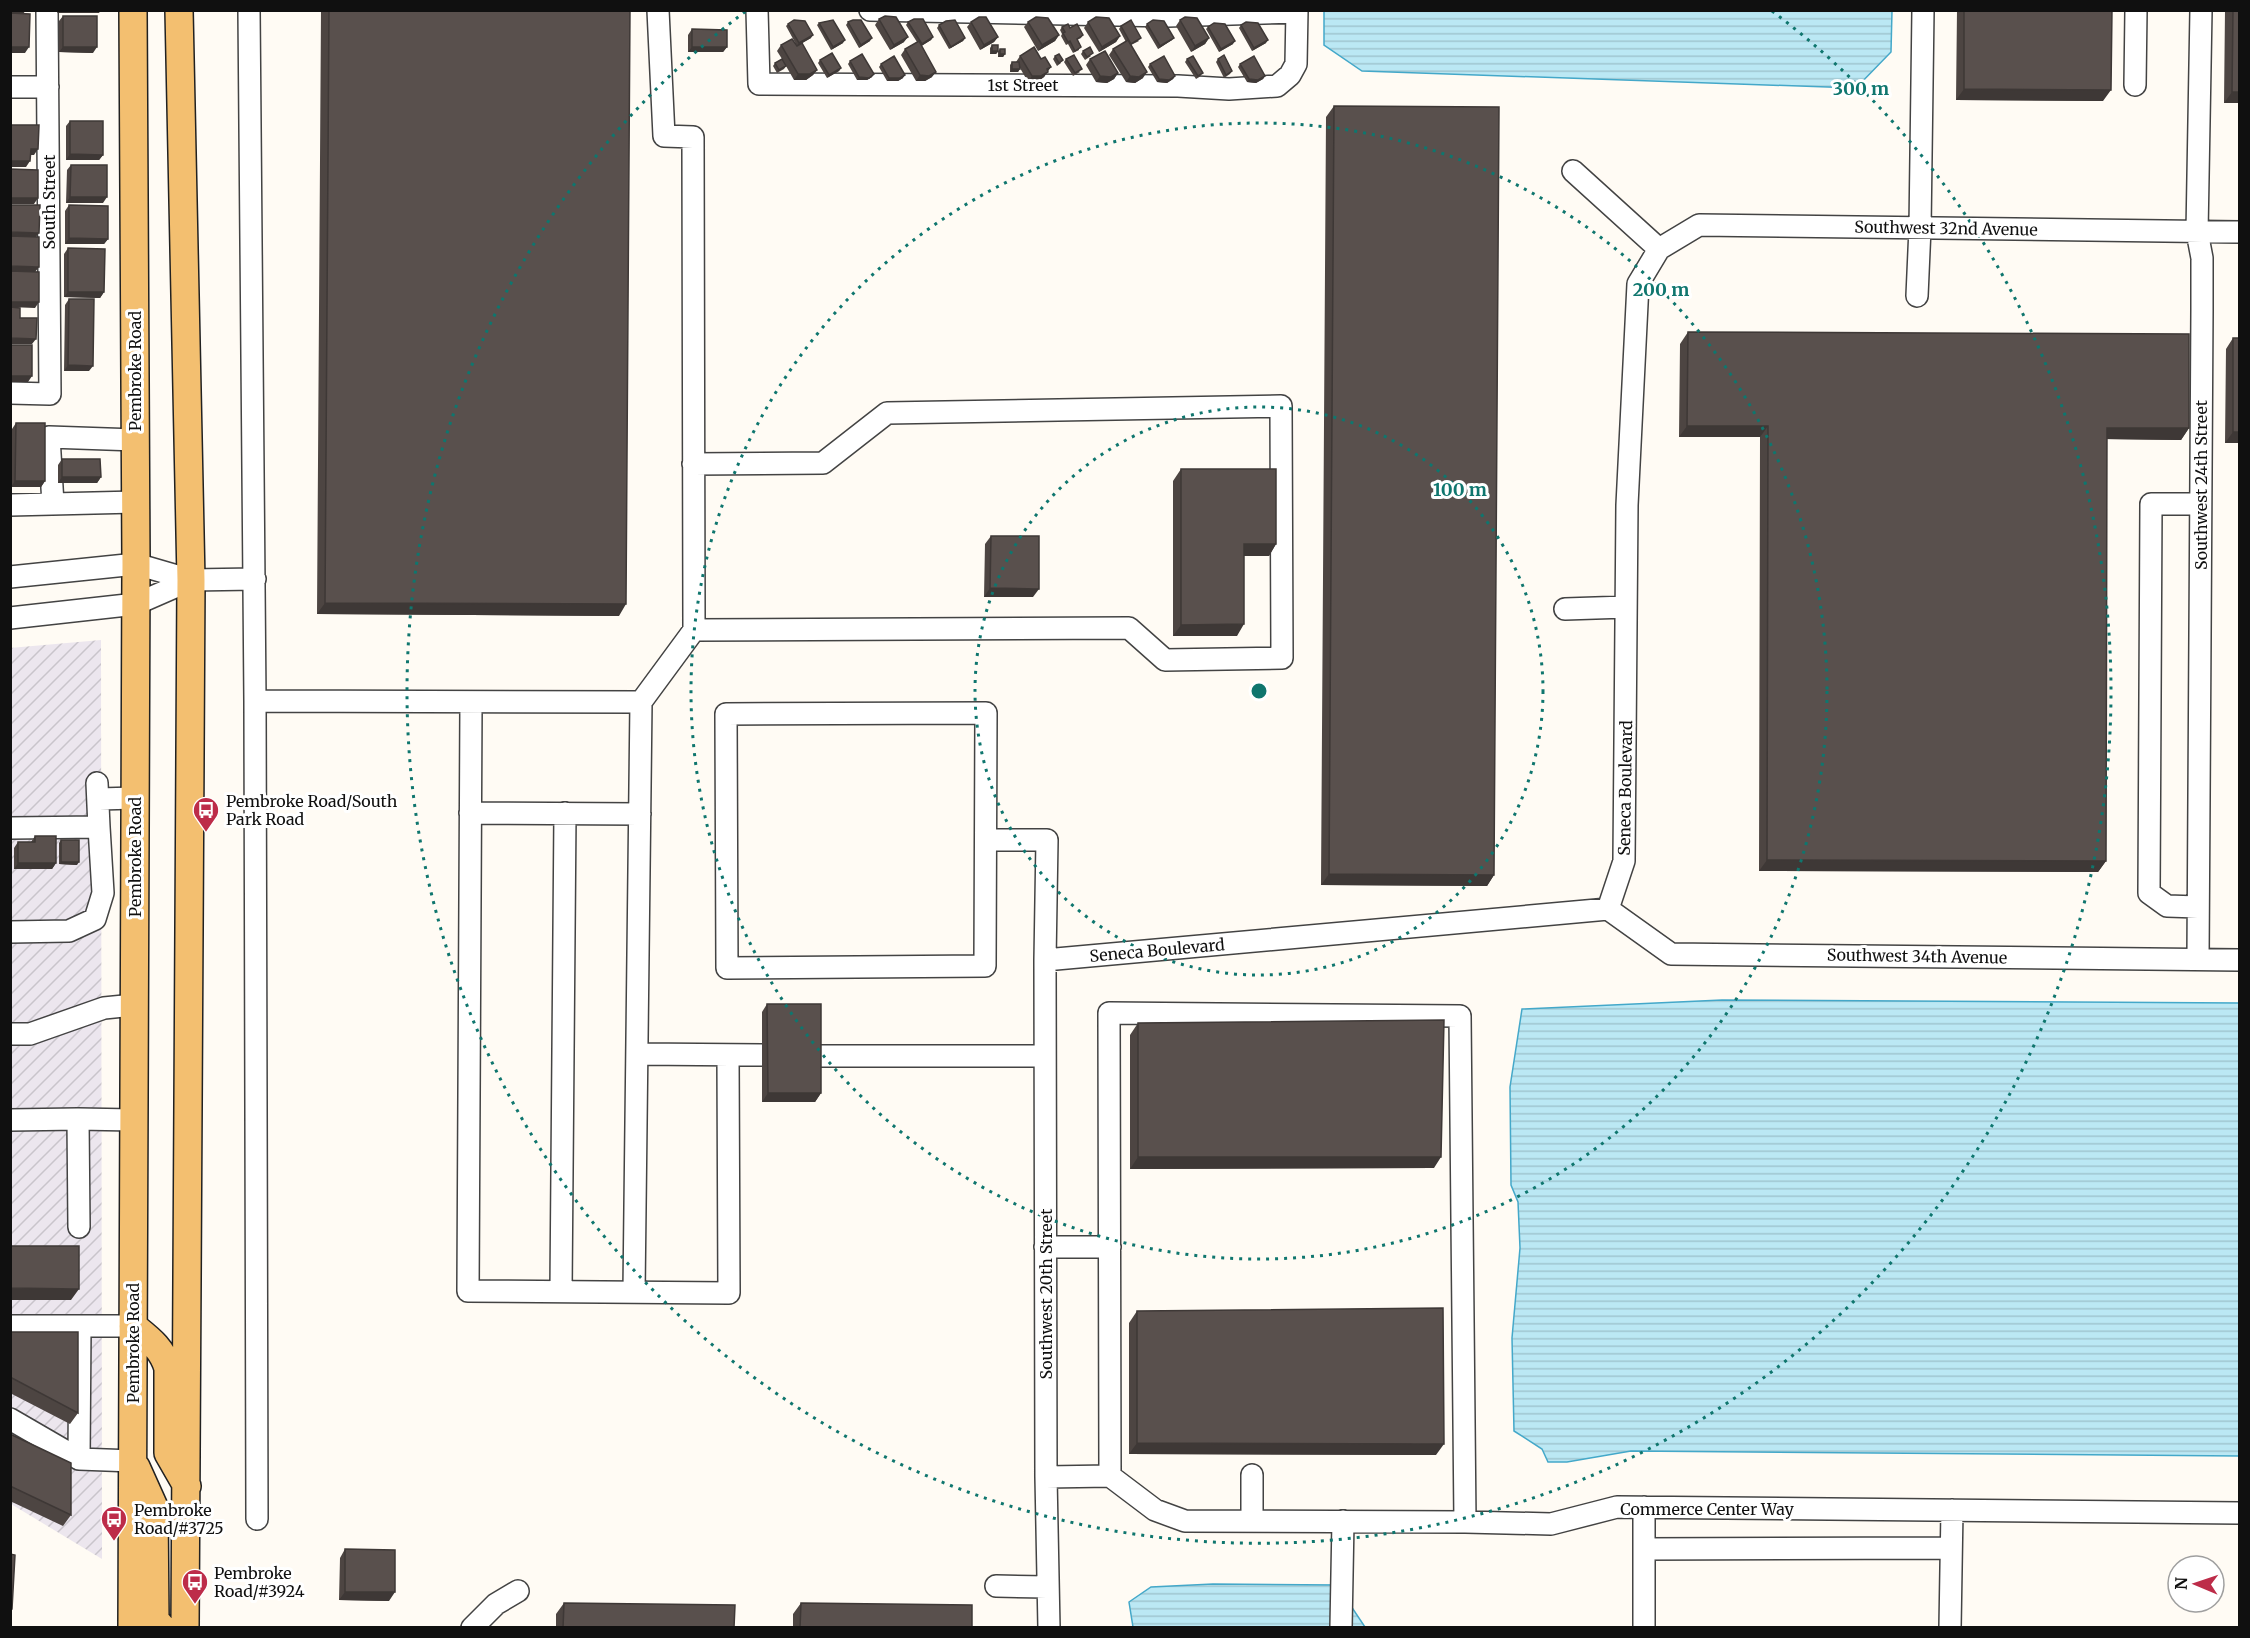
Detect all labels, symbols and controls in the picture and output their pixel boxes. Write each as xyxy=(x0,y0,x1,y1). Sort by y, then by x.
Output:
street label: 1st Street xyxy=(988,75,1059,95)
text: 300 m xyxy=(1833,77,1889,100)
street label: South Street xyxy=(39,154,59,250)
street label: Southwest 32nd Avenue xyxy=(1854,216,2038,240)
text: 200 m xyxy=(1633,278,1689,301)
street label: Pembroke Road xyxy=(125,310,145,431)
street label: Southwest 24th Street xyxy=(2191,399,2211,570)
text: 100 m xyxy=(1433,478,1487,501)
centre of rings xyxy=(1249,681,1269,701)
street label: Seneca Boulevard xyxy=(1614,720,1636,856)
place label: Pembroke Road/South Park Road xyxy=(226,791,398,829)
bus stop icon: Pembroke Road/South Park Road xyxy=(191,795,221,833)
street label: Pembroke Road xyxy=(125,796,145,917)
street label: Seneca Boulevard xyxy=(1089,934,1226,966)
street label: Southwest 34th Avenue xyxy=(1827,944,2007,968)
street label: Southwest 20th Street xyxy=(1036,1208,1056,1379)
street label: Pembroke Road xyxy=(123,1282,143,1403)
street label: Commerce Center Way xyxy=(1620,1499,1794,1519)
place label: Pembroke Road/#3725 xyxy=(134,1500,224,1538)
bus stop icon: Pembroke Road/#3725 xyxy=(99,1504,129,1542)
north arrow xyxy=(2166,1554,2226,1614)
place label: Pembroke Road/#3924 xyxy=(214,1563,305,1601)
bus stop icon: Pembroke Road/#3924 xyxy=(180,1567,210,1605)
text: N xyxy=(2171,1576,2191,1590)

